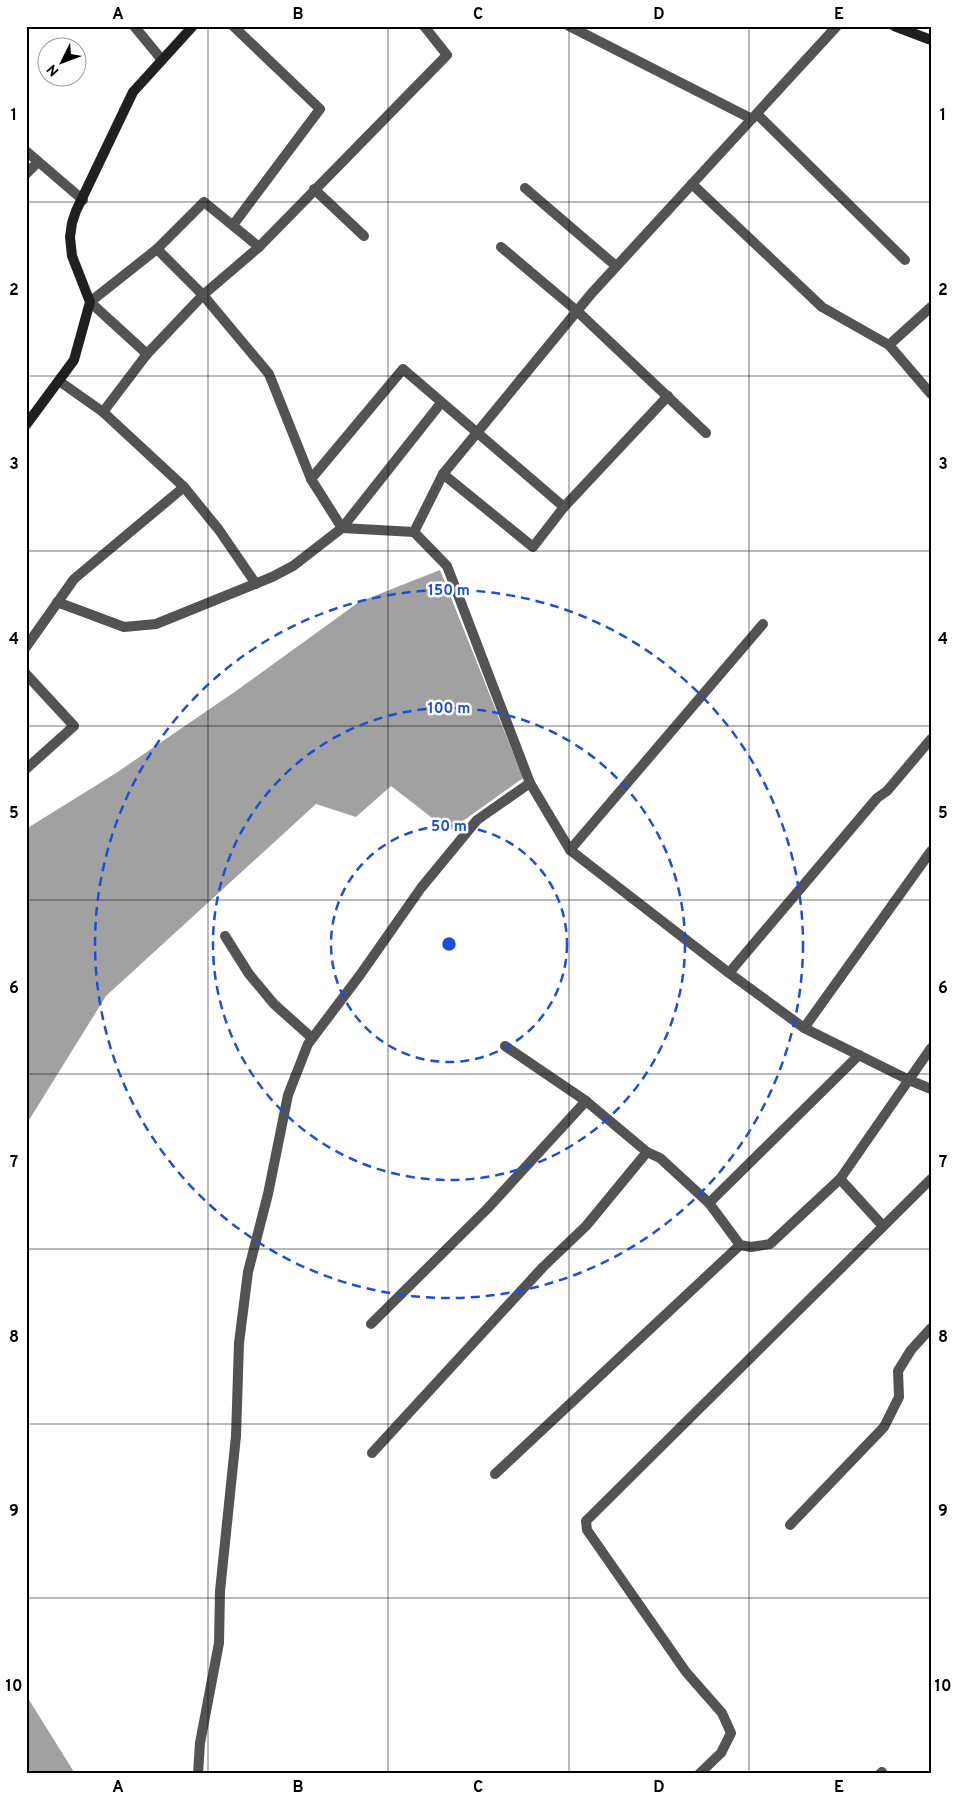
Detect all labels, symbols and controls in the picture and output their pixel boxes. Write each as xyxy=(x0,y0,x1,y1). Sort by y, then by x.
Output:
text: A xyxy=(112,5,124,25)
text: B xyxy=(292,5,304,25)
text: C xyxy=(473,5,483,25)
text: D xyxy=(653,5,665,25)
text: E xyxy=(834,5,844,25)
north arrow xyxy=(38,38,88,88)
text: N xyxy=(44,60,63,79)
text: 1 xyxy=(11,106,17,126)
text: 1 xyxy=(940,106,946,126)
text: 2 xyxy=(9,281,19,301)
text: 2 xyxy=(938,281,948,301)
text: 3 xyxy=(9,455,19,475)
text: 3 xyxy=(938,455,948,475)
text: 150 m xyxy=(428,582,470,601)
text: 4 xyxy=(9,630,19,650)
text: 4 xyxy=(938,630,948,650)
text: 100 m xyxy=(428,700,470,719)
text: 5 xyxy=(9,804,19,824)
text: 5 xyxy=(938,804,948,824)
text: 50 m xyxy=(431,818,467,837)
centre of rings xyxy=(440,935,458,953)
text: 6 xyxy=(9,979,19,999)
text: 6 xyxy=(938,979,948,999)
text: 7 xyxy=(10,1153,18,1173)
text: 7 xyxy=(939,1153,947,1173)
text: 8 xyxy=(9,1328,19,1348)
text: 8 xyxy=(938,1328,948,1348)
text: 9 xyxy=(9,1502,19,1522)
text: 9 xyxy=(938,1502,948,1522)
text: 10 xyxy=(6,1677,22,1697)
text: 10 xyxy=(935,1677,951,1697)
text: A xyxy=(112,1778,124,1798)
text: B xyxy=(292,1778,304,1798)
text: C xyxy=(473,1778,483,1798)
text: D xyxy=(653,1778,665,1798)
text: E xyxy=(834,1778,844,1798)

